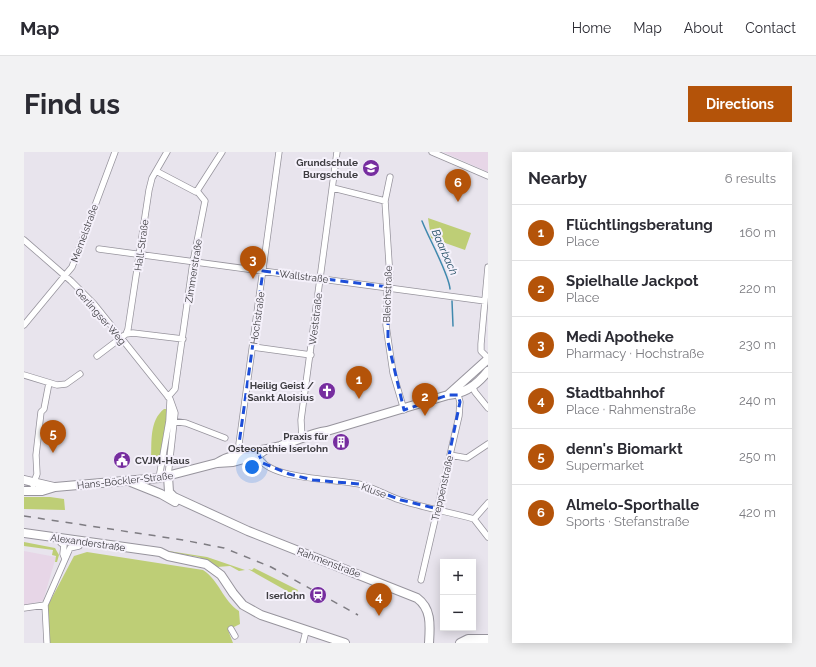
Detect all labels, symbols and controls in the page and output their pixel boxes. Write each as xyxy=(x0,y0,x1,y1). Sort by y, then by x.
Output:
text: Map xyxy=(20,17,59,39)
text: Home xyxy=(572,20,611,36)
text: Map xyxy=(633,20,662,36)
text: About xyxy=(684,20,723,36)
text: Contact xyxy=(745,20,796,36)
button: Directions xyxy=(688,86,792,122)
text: Find us xyxy=(24,88,120,121)
place label: Grundschule Burgschule xyxy=(296,157,358,180)
school or university icon: Grundschule Burgschule xyxy=(361,158,381,178)
text: Nearby xyxy=(528,168,587,188)
pin: 6 xyxy=(445,169,471,202)
text: 6 results xyxy=(725,171,776,186)
street label: Memelstraße xyxy=(69,203,100,264)
text: Flüchtlingsberatung xyxy=(566,216,713,234)
street label: Hall-Straße xyxy=(132,218,151,272)
text: 1 xyxy=(538,225,544,240)
text: 160 m xyxy=(739,225,776,240)
water label: Baarbach xyxy=(429,227,460,277)
text: Place xyxy=(566,234,599,249)
street label: Zimmerstraße xyxy=(183,238,204,304)
pin: 3 xyxy=(240,246,266,279)
street label: Bleichstraße xyxy=(381,265,394,323)
street label: Wallstraße xyxy=(279,268,329,285)
text: Spielhalle Jackpot xyxy=(566,272,698,290)
text: 2 xyxy=(537,281,545,296)
text: 220 m xyxy=(739,281,776,296)
street label: Gerlingser Weg xyxy=(73,286,128,347)
text: Place xyxy=(566,290,599,305)
street label: Hochstraße xyxy=(248,291,267,345)
street label: Weststraße xyxy=(307,292,324,346)
text: Medi Apotheke xyxy=(566,328,674,346)
text: 3 xyxy=(537,337,545,352)
text: 230 m xyxy=(739,337,776,352)
text: Pharmacy · Hochstraße xyxy=(566,346,704,361)
pin: 1 xyxy=(346,366,372,399)
place label: Heilig Geist / Sankt Aloisius xyxy=(248,380,314,403)
church icon: Heilig Geist / Sankt Aloisius xyxy=(317,381,337,401)
pin: 2 xyxy=(412,383,438,416)
text: Stadtbahnhof xyxy=(566,384,665,402)
text: 4 xyxy=(537,393,545,408)
text: 240 m xyxy=(739,393,776,408)
text: Place · Rahmenstraße xyxy=(566,402,696,417)
pin: 5 xyxy=(40,420,66,453)
place label: Praxis für Osteopathie Iserlohn xyxy=(228,431,328,454)
building icon: Praxis für Osteopathie Iserlohn xyxy=(331,432,351,452)
text: denn's Biomarkt xyxy=(566,440,683,458)
text: 5 xyxy=(537,449,545,464)
text: 250 m xyxy=(739,449,776,464)
public building icon: CVJM-Haus xyxy=(112,450,132,470)
street label: Treppenstraße xyxy=(430,454,455,522)
place label: CVJM-Haus xyxy=(135,455,190,466)
your location xyxy=(242,457,262,477)
text: Supermarket xyxy=(566,458,644,473)
street label: Hans-Böckler-Straße xyxy=(76,470,174,491)
street label: Kluse xyxy=(360,481,388,500)
text: Almelo-Sporthalle xyxy=(566,496,699,514)
text: 6 xyxy=(537,505,545,520)
text: 420 m xyxy=(739,505,776,520)
text: Sports · Stefanstraße xyxy=(566,514,689,529)
street label: Alexanderstraße xyxy=(50,532,126,553)
street label: Rahmenstraße xyxy=(296,545,362,580)
map controls xyxy=(440,559,476,631)
button: + xyxy=(440,559,476,595)
pin: 4 xyxy=(366,583,392,616)
station icon: Iserlohn xyxy=(308,585,328,605)
place label: Iserlohn xyxy=(266,590,305,601)
button: − xyxy=(440,595,476,631)

